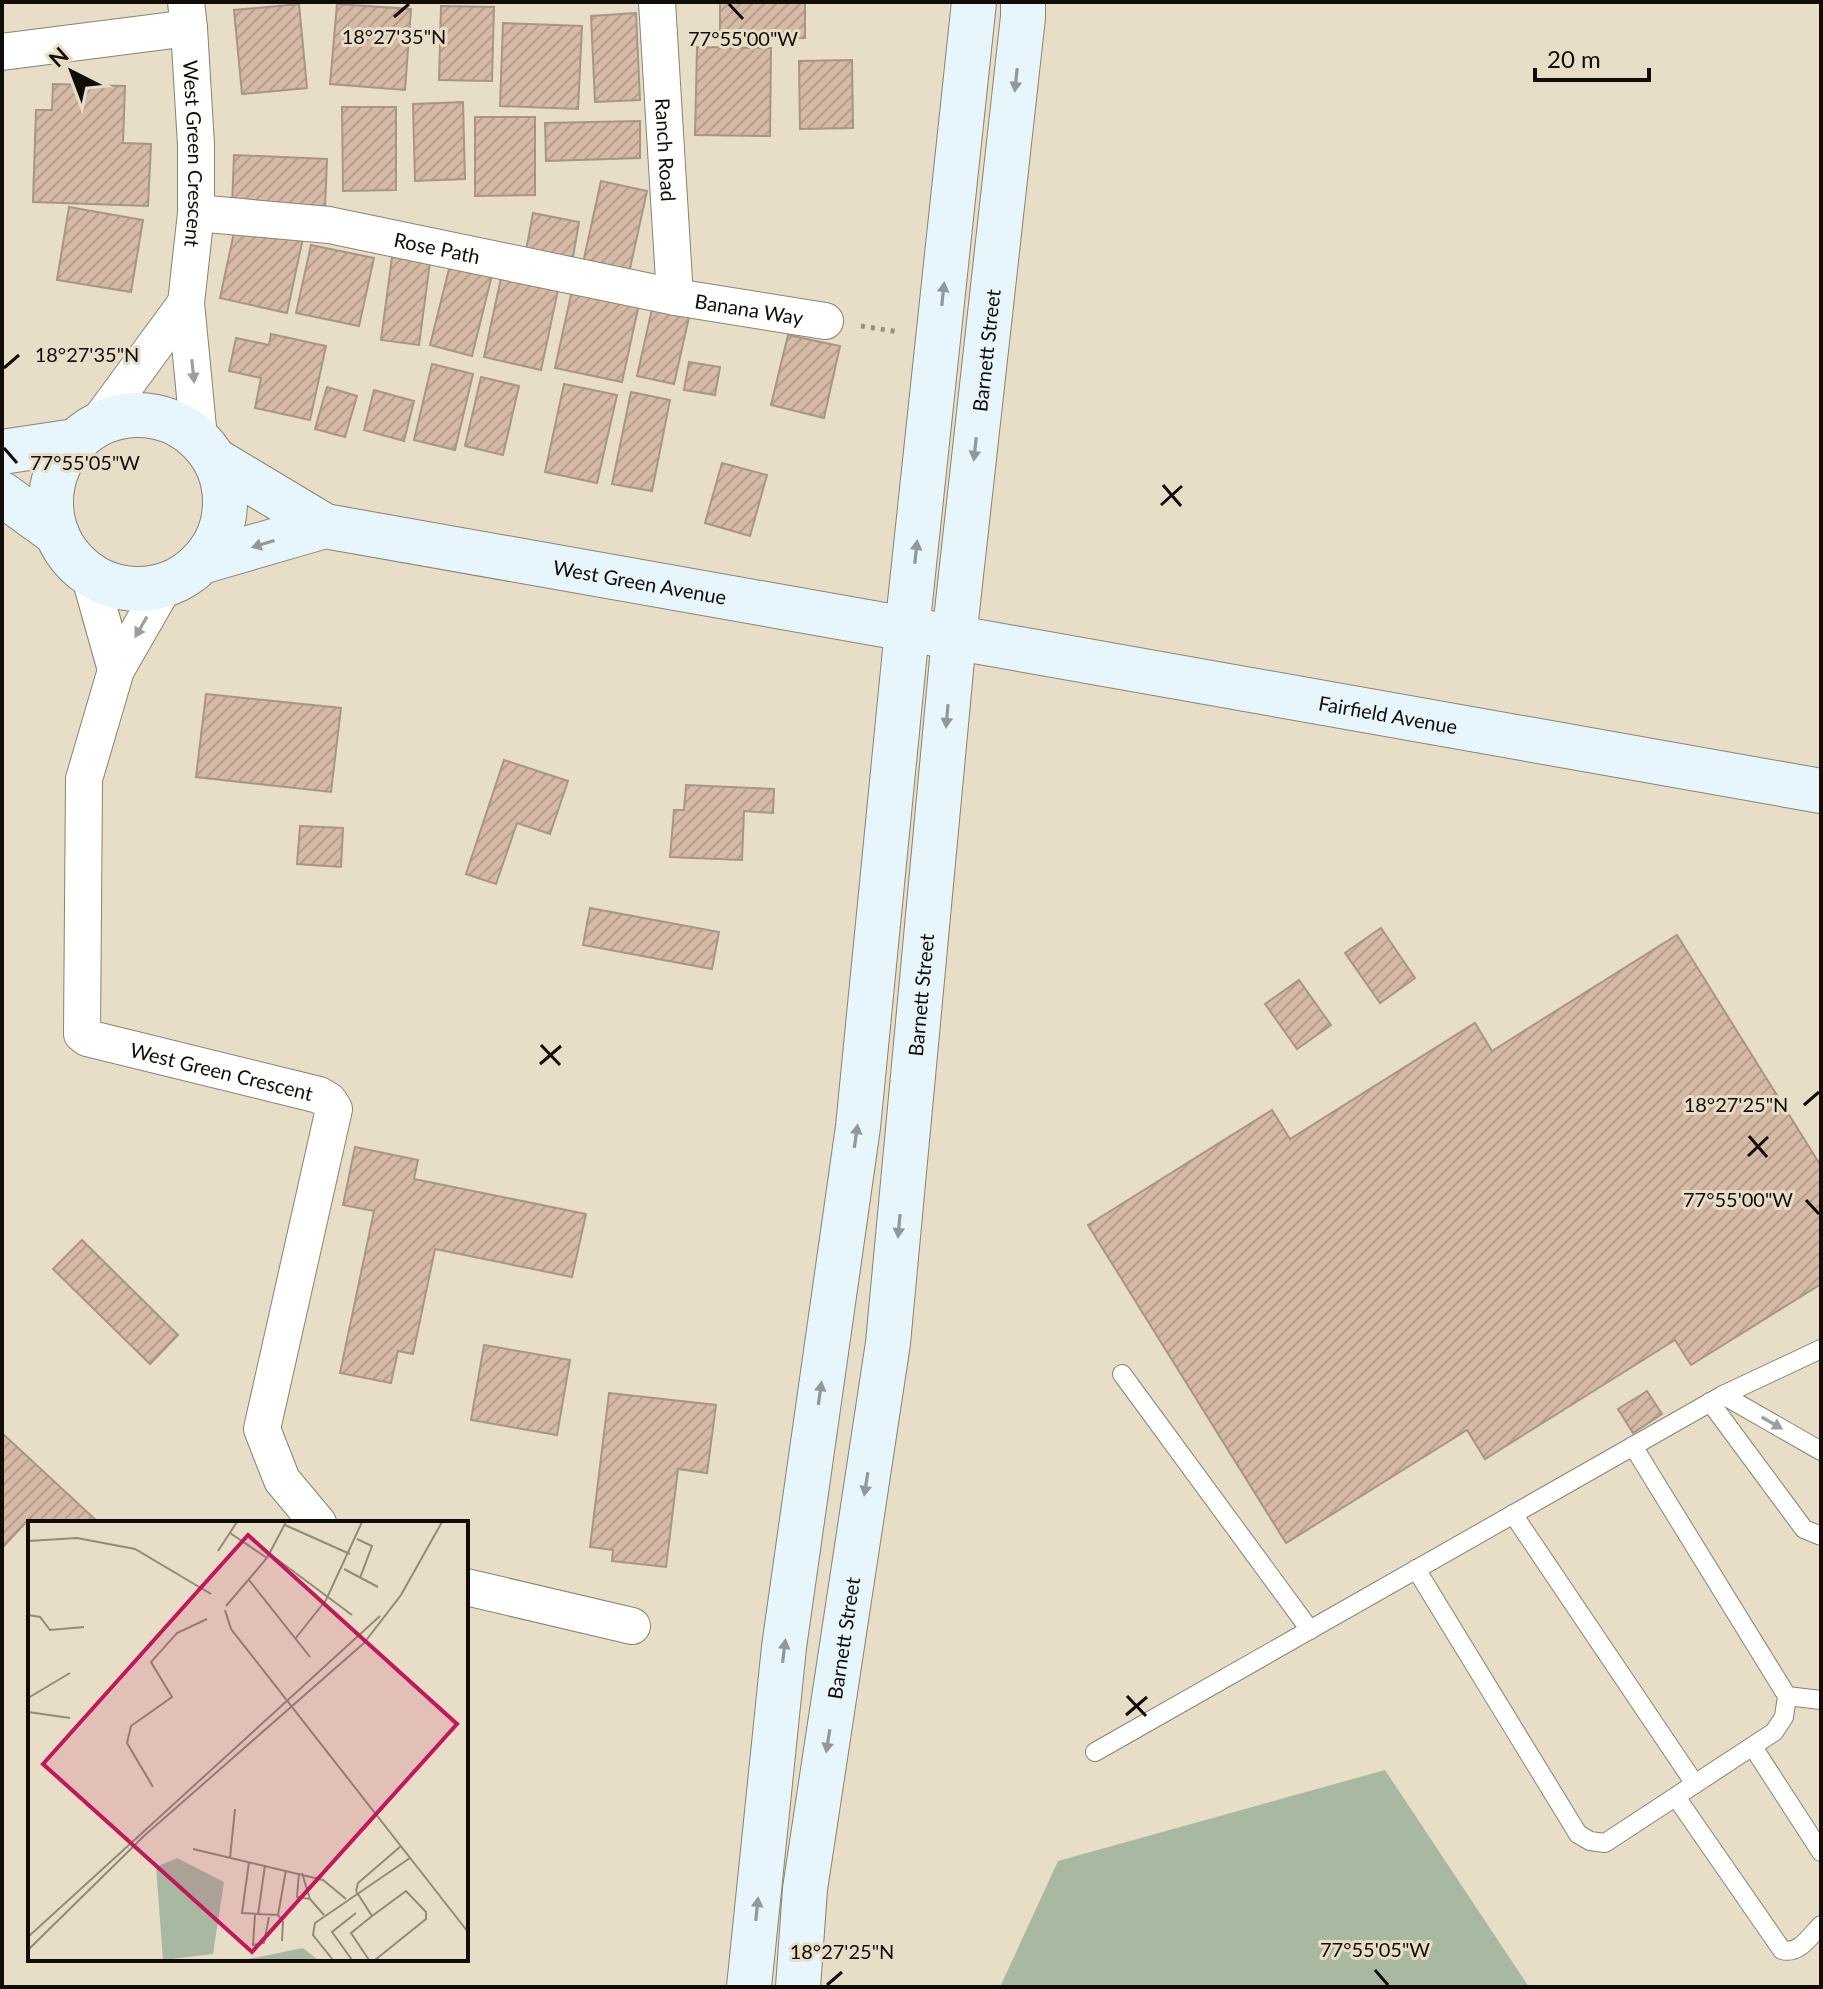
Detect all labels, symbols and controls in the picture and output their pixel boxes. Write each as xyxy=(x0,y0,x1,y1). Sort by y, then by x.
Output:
text: 18°27'35"N xyxy=(342,24,446,48)
text: 77°55'00"W xyxy=(688,26,798,50)
north arrow xyxy=(32,32,112,112)
scale bar xyxy=(1535,32,1649,82)
text: N xyxy=(43,41,74,72)
text: 20 m xyxy=(1547,44,1601,73)
street label: West Green Crescent xyxy=(179,59,208,248)
one-way arrow xyxy=(1010,68,1023,93)
street label: Ranch Road xyxy=(651,97,681,202)
street label: Rose Path xyxy=(392,227,482,268)
one-way arrow xyxy=(937,281,950,306)
street label: Banana Way xyxy=(693,288,806,329)
street label: Barnett Street xyxy=(967,288,1005,413)
text: 18°27'35"N xyxy=(35,342,139,366)
one-way arrow xyxy=(186,359,199,384)
one-way arrow xyxy=(969,437,982,462)
text: 77°55'05"W xyxy=(30,450,140,474)
one-way arrow xyxy=(250,538,274,551)
one-way arrow xyxy=(909,539,922,564)
street label: West Green Avenue xyxy=(551,555,728,609)
one-way arrow xyxy=(134,616,148,638)
street label: Fairfield Avenue xyxy=(1317,690,1459,738)
one-way arrow xyxy=(940,704,953,729)
street label: Barnett Street xyxy=(903,933,938,1057)
street label: West Green Crescent xyxy=(128,1037,316,1105)
text: 18°27'25"N xyxy=(1684,1092,1788,1116)
one-way arrow xyxy=(850,1123,863,1148)
text: 77°55'00"W xyxy=(1683,1187,1793,1211)
one-way arrow xyxy=(892,1214,905,1239)
one-way arrow xyxy=(814,1380,827,1405)
one-way arrow xyxy=(1761,1416,1783,1430)
one-way arrow xyxy=(860,1472,872,1497)
inset map xyxy=(28,1521,468,1961)
street label: Barnett Street xyxy=(822,1575,864,1701)
one-way arrow xyxy=(777,1638,790,1663)
one-way arrow xyxy=(821,1729,833,1754)
one-way arrow xyxy=(751,1896,764,1921)
text: 77°55'05"W xyxy=(1320,1937,1430,1961)
text: 18°27'25"N xyxy=(790,1939,894,1963)

